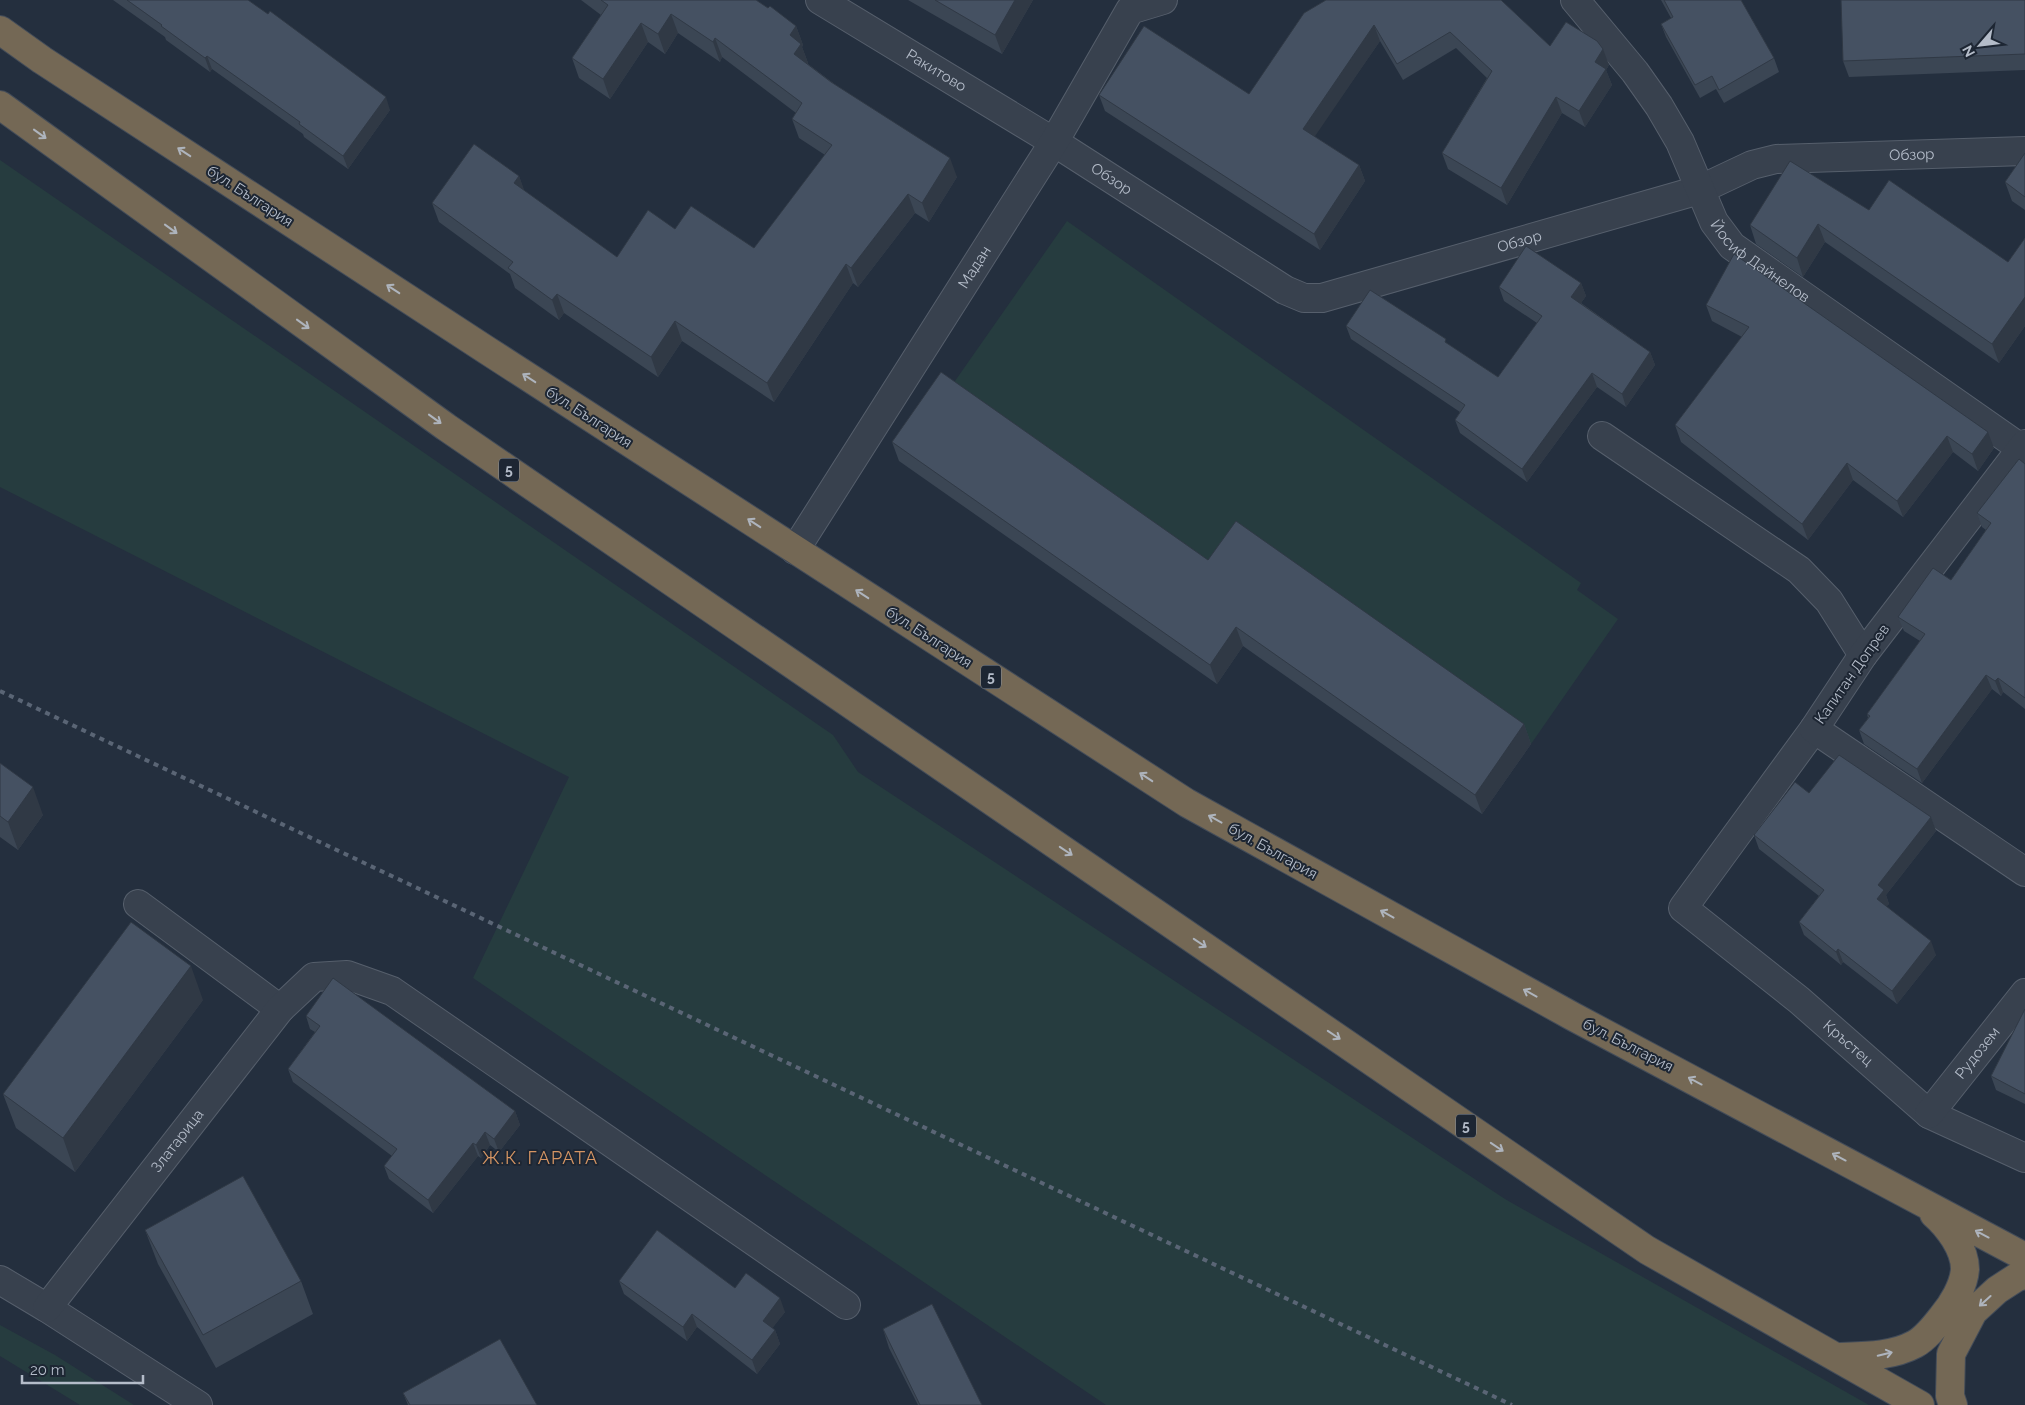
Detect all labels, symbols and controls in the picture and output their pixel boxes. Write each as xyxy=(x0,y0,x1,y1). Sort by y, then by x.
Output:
north arrow xyxy=(1955,20,2005,70)
text: N xyxy=(1959,43,1978,60)
street label: Ракитово xyxy=(903,45,970,96)
one-way arrow xyxy=(32,129,46,139)
street label: Обзор xyxy=(1889,145,1935,164)
one-way arrow xyxy=(177,147,191,158)
street label: Обзор xyxy=(1088,159,1135,199)
street label: бул. България xyxy=(204,161,296,231)
street label: Йосиф Дайнелов xyxy=(1706,216,1813,307)
one-way arrow xyxy=(164,224,178,234)
street label: Обзор xyxy=(1495,227,1544,256)
street label: Мадан xyxy=(954,243,995,292)
one-way arrow xyxy=(386,284,400,294)
one-way arrow xyxy=(296,319,310,329)
one-way arrow xyxy=(523,373,537,383)
street label: бул. България xyxy=(543,382,635,452)
one-way arrow xyxy=(428,414,442,424)
road number: 5 xyxy=(499,458,519,482)
one-way arrow xyxy=(747,518,761,529)
one-way arrow xyxy=(856,588,870,598)
street label: бул. България xyxy=(883,602,975,672)
street label: Капитан Допрев xyxy=(1811,621,1893,727)
road number: 5 xyxy=(981,666,1001,689)
one-way arrow xyxy=(1139,772,1153,782)
one-way arrow xyxy=(1207,814,1222,824)
street label: бул. България xyxy=(1225,819,1321,883)
one-way arrow xyxy=(1059,847,1073,857)
one-way arrow xyxy=(1381,909,1395,919)
one-way arrow xyxy=(1193,938,1207,948)
one-way arrow xyxy=(1522,988,1537,998)
street label: бул. България xyxy=(1580,1014,1676,1076)
street label: Кръстец xyxy=(1819,1016,1877,1070)
street label: Рудозем xyxy=(1951,1023,2004,1083)
one-way arrow xyxy=(1327,1030,1341,1040)
one-way arrow xyxy=(1689,1075,1703,1085)
street label: Златарица xyxy=(147,1106,208,1176)
road number: 5 xyxy=(1456,1114,1476,1138)
one-way arrow xyxy=(1490,1142,1504,1152)
district label: Ж.К. ГАРАТА xyxy=(482,1147,598,1168)
one-way arrow xyxy=(1831,1152,1846,1162)
one-way arrow xyxy=(1975,1229,1990,1238)
one-way arrow xyxy=(1978,1295,1991,1307)
one-way arrow xyxy=(1876,1349,1892,1358)
scale bar xyxy=(22,1352,144,1384)
text: 20 m xyxy=(30,1361,65,1379)

